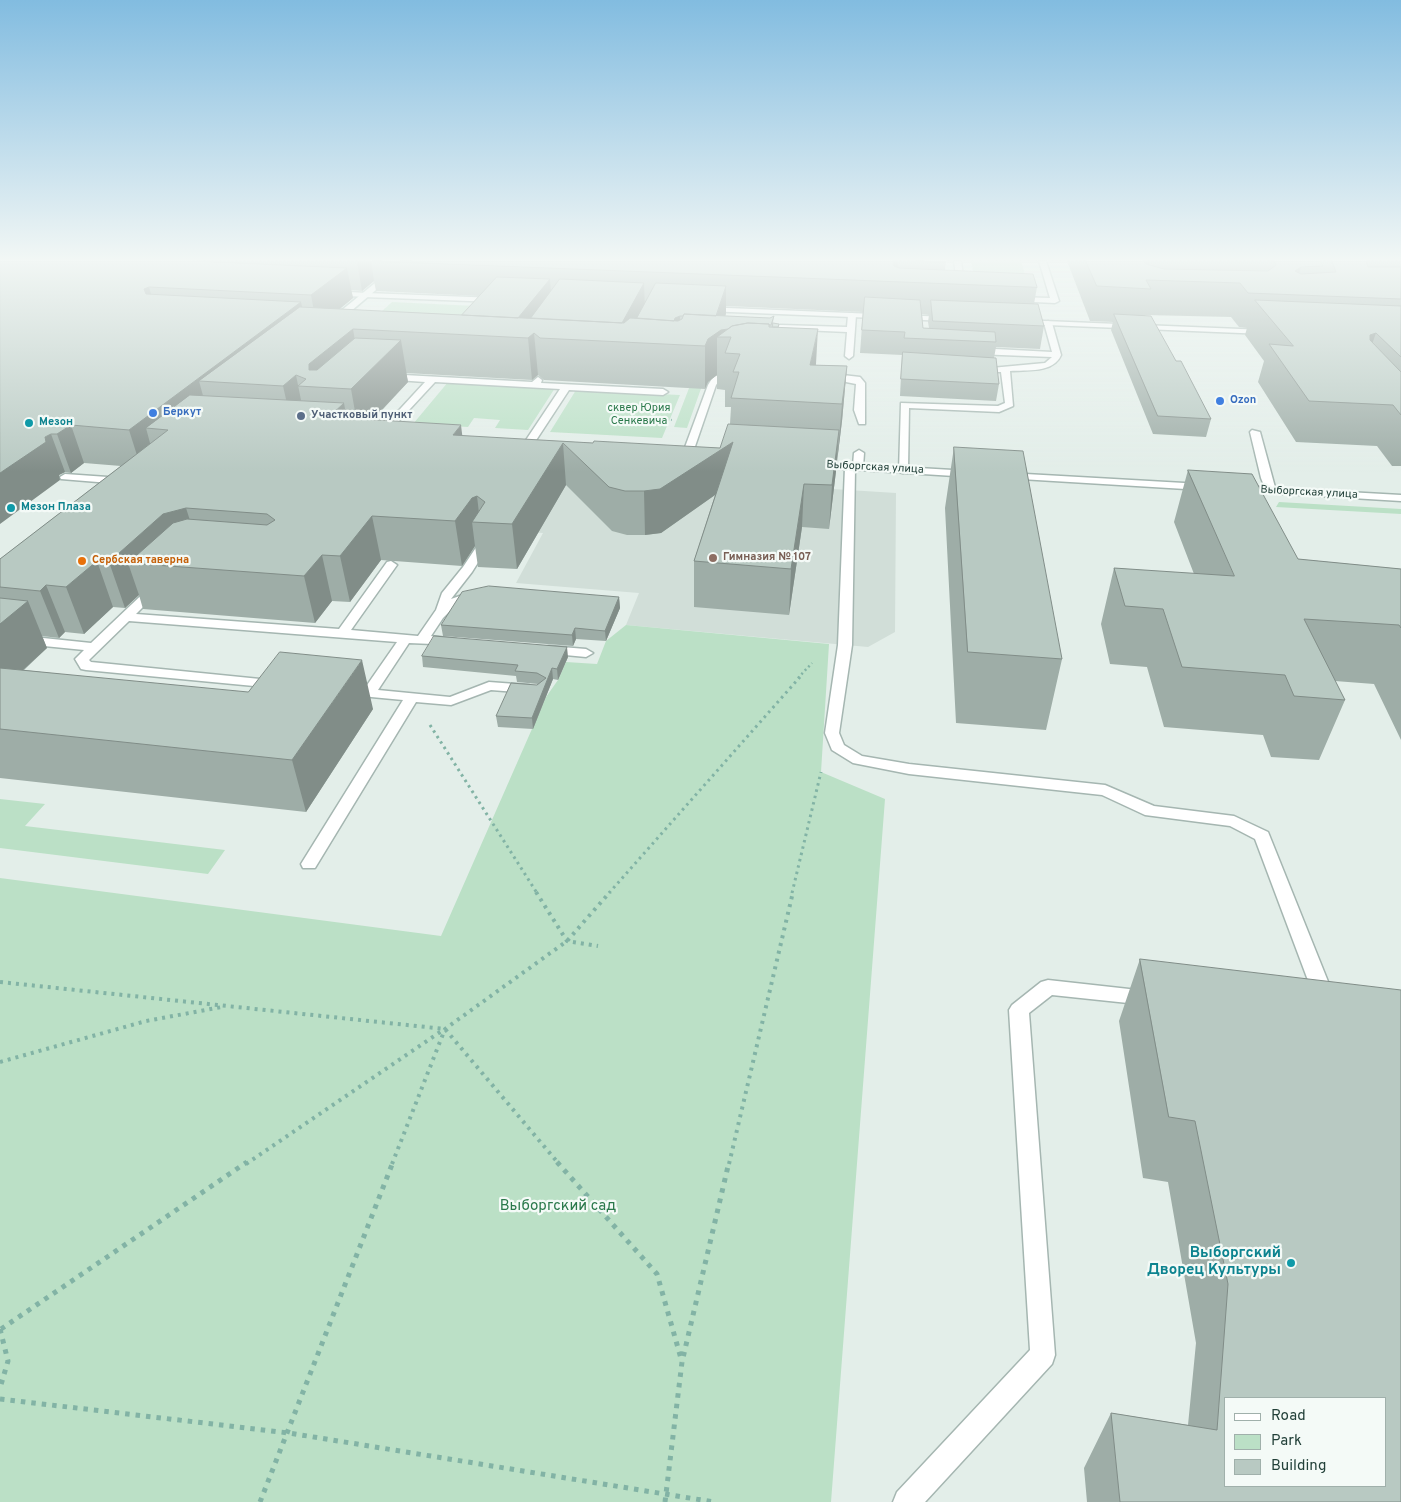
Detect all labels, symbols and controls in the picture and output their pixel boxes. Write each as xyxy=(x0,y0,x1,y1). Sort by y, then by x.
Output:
place label: Ozon xyxy=(1230,394,1256,408)
marker: Ozon xyxy=(1214,395,1226,407)
park label: сквер Юрия Сенкевича xyxy=(607,402,671,428)
place label: Беркут xyxy=(163,406,201,420)
marker: Беркут xyxy=(147,407,159,419)
place label: Участковый пункт xyxy=(311,409,412,423)
marker: Участковый пункт xyxy=(295,410,307,422)
place label: Мезон xyxy=(39,416,73,430)
marker: Мезон xyxy=(23,417,35,429)
street label: Выборгская улица xyxy=(826,459,924,477)
street label: Выборгская улица xyxy=(1260,484,1358,502)
place label: Мезон Плаза xyxy=(21,501,91,515)
marker: Мезон Плаза xyxy=(5,502,17,514)
place label: Гимназия № 107 xyxy=(723,551,811,565)
marker: Гимназия № 107 xyxy=(707,552,719,564)
place label: Сербская таверна xyxy=(92,554,189,568)
marker: Сербская таверна xyxy=(76,555,88,567)
park label: Выборгский сад xyxy=(500,1198,616,1216)
place label: Выборгский Дворец Культуры xyxy=(1147,1245,1281,1280)
marker: Выборгский Дворец Культуры xyxy=(1285,1257,1297,1269)
legend xyxy=(1224,1397,1386,1487)
text: Road xyxy=(1271,1407,1306,1426)
text: Park xyxy=(1271,1432,1302,1451)
text: Building xyxy=(1271,1457,1326,1476)

